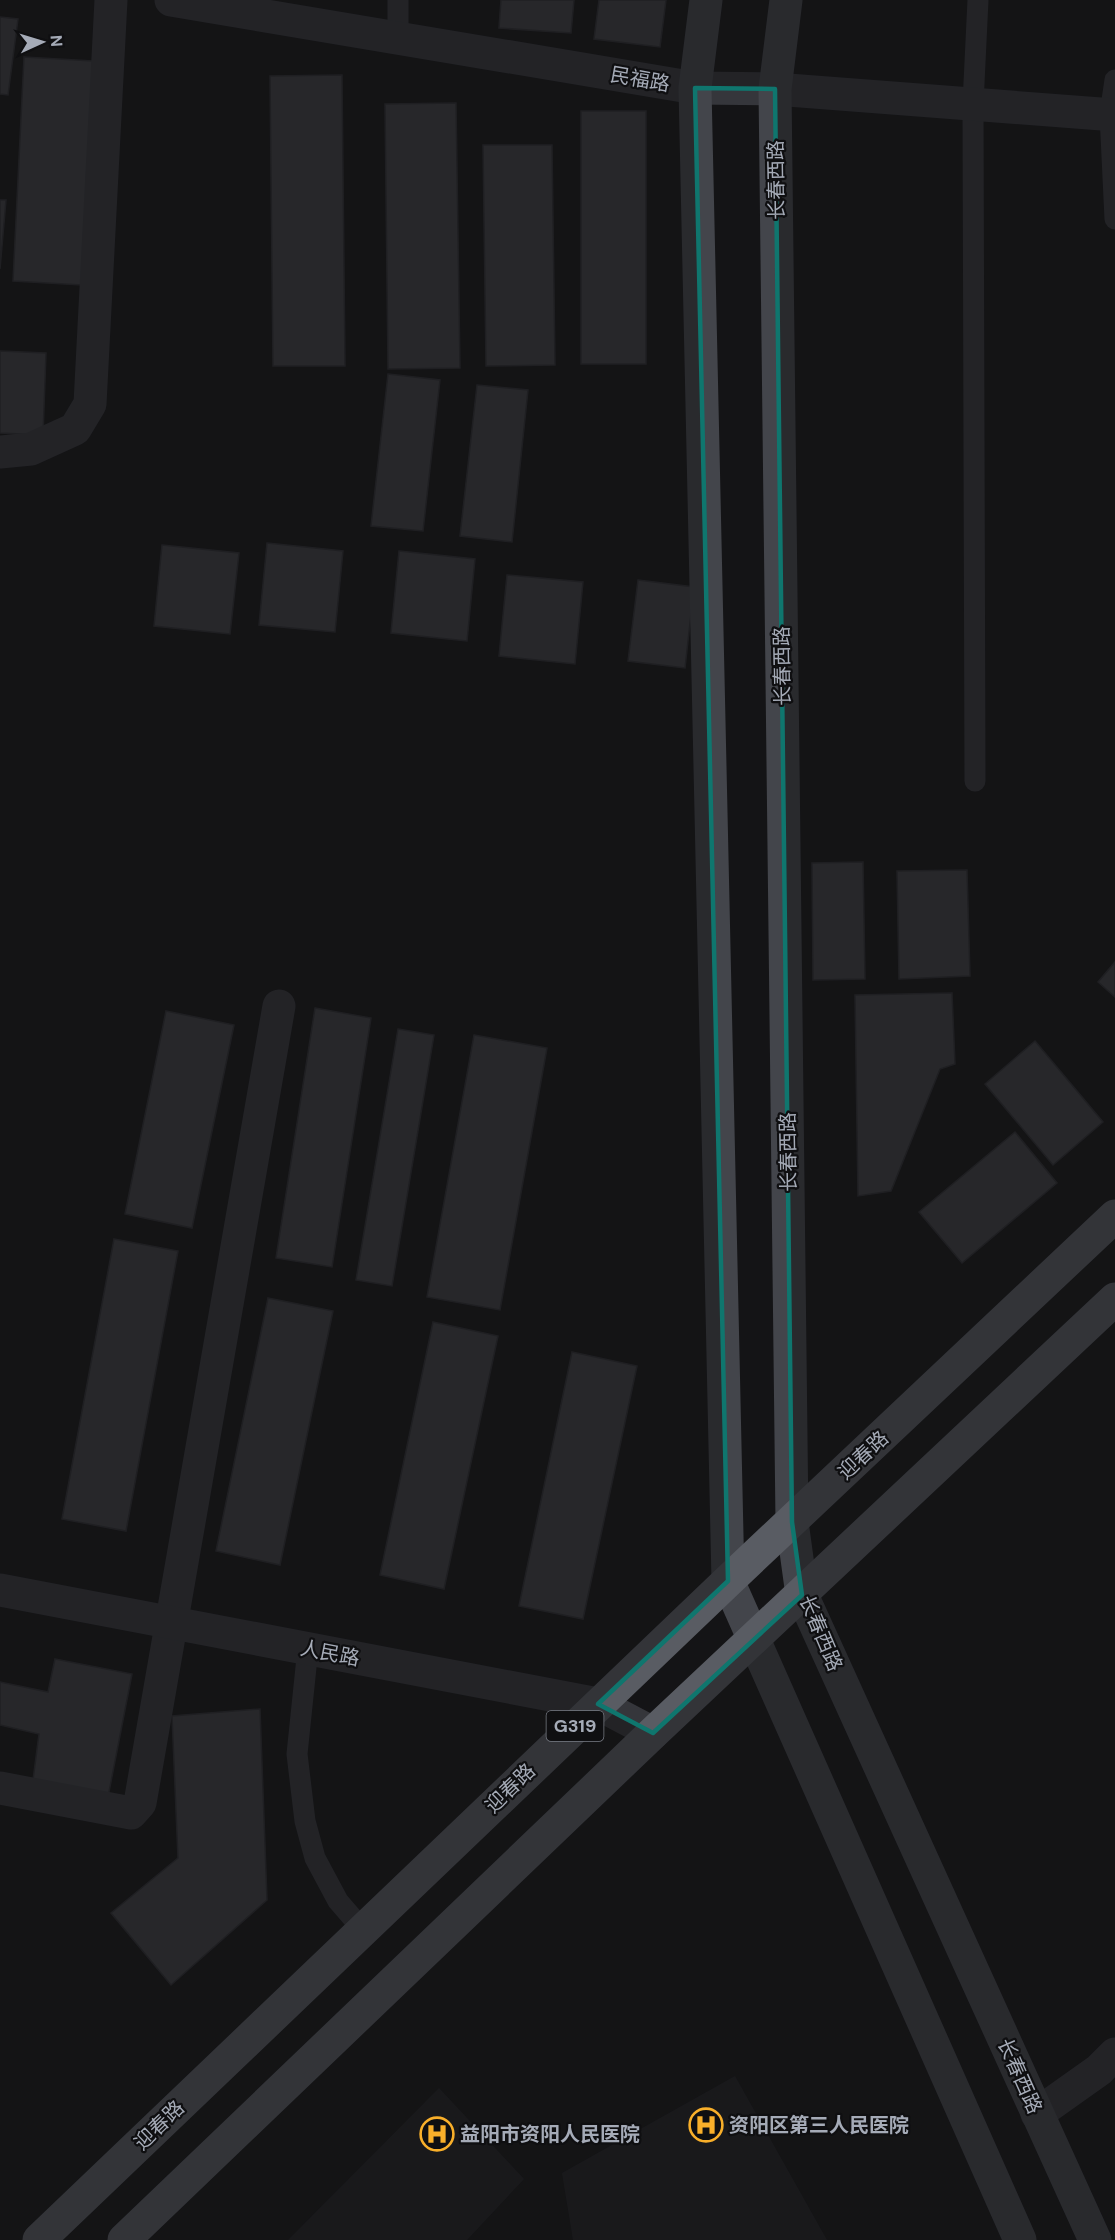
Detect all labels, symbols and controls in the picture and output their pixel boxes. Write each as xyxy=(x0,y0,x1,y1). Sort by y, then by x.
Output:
north arrow xyxy=(12,12,72,72)
text: N xyxy=(46,34,67,48)
street label: 民福路 xyxy=(608,61,672,97)
street label: 长春西路 xyxy=(762,140,790,220)
street label: 长春西路 xyxy=(768,626,796,706)
street label: 长春西路 xyxy=(774,1112,802,1192)
street label: 迎春路 xyxy=(832,1425,894,1485)
street label: 长春西路 xyxy=(793,1591,849,1675)
street label: 人民路 xyxy=(298,1635,362,1671)
road number: G319 xyxy=(546,1711,604,1741)
street label: 迎春路 xyxy=(479,1758,541,1818)
street label: 长春西路 xyxy=(992,2034,1048,2118)
street label: 迎春路 xyxy=(128,2095,190,2155)
hospital icon: 资阳区第三人民医院 xyxy=(688,2107,724,2143)
place label: 资阳区第三人民医院 xyxy=(729,2112,909,2138)
hospital icon: 益阳市资阳人民医院 xyxy=(419,2116,455,2152)
place label: 益阳市资阳人民医院 xyxy=(460,2121,640,2147)

